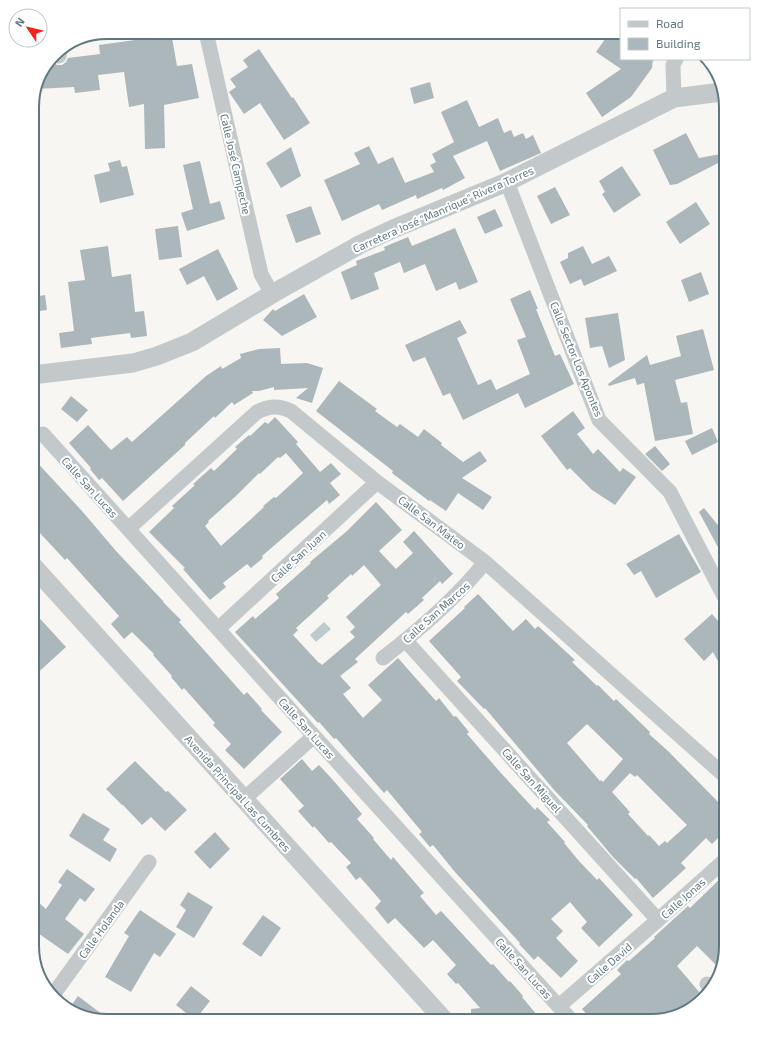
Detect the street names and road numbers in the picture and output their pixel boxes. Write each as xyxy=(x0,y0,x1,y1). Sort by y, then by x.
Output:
street label: Calle José Campeche xyxy=(218,112,254,216)
street label: Carretera José "Manrique" Rivera Torres xyxy=(351,163,536,255)
street label: Calle Sector Los Apontes xyxy=(548,300,606,419)
street label: Calle San Lucas xyxy=(59,454,121,520)
street label: Calle San Mateo xyxy=(396,493,468,551)
street label: Calle San Juan xyxy=(268,527,328,585)
street label: Calle San Marcos xyxy=(400,578,472,645)
street label: Calle San Lucas xyxy=(276,695,338,761)
street label: Avenida Principal Las Cumbres xyxy=(182,732,294,854)
street label: Calle San Miguel xyxy=(500,745,565,815)
street label: Calle Jonas xyxy=(658,875,708,921)
street label: Calle Holanda xyxy=(76,897,126,961)
street label: Calle San Lucas xyxy=(493,935,555,1001)
street label: Calle David xyxy=(584,940,634,986)

